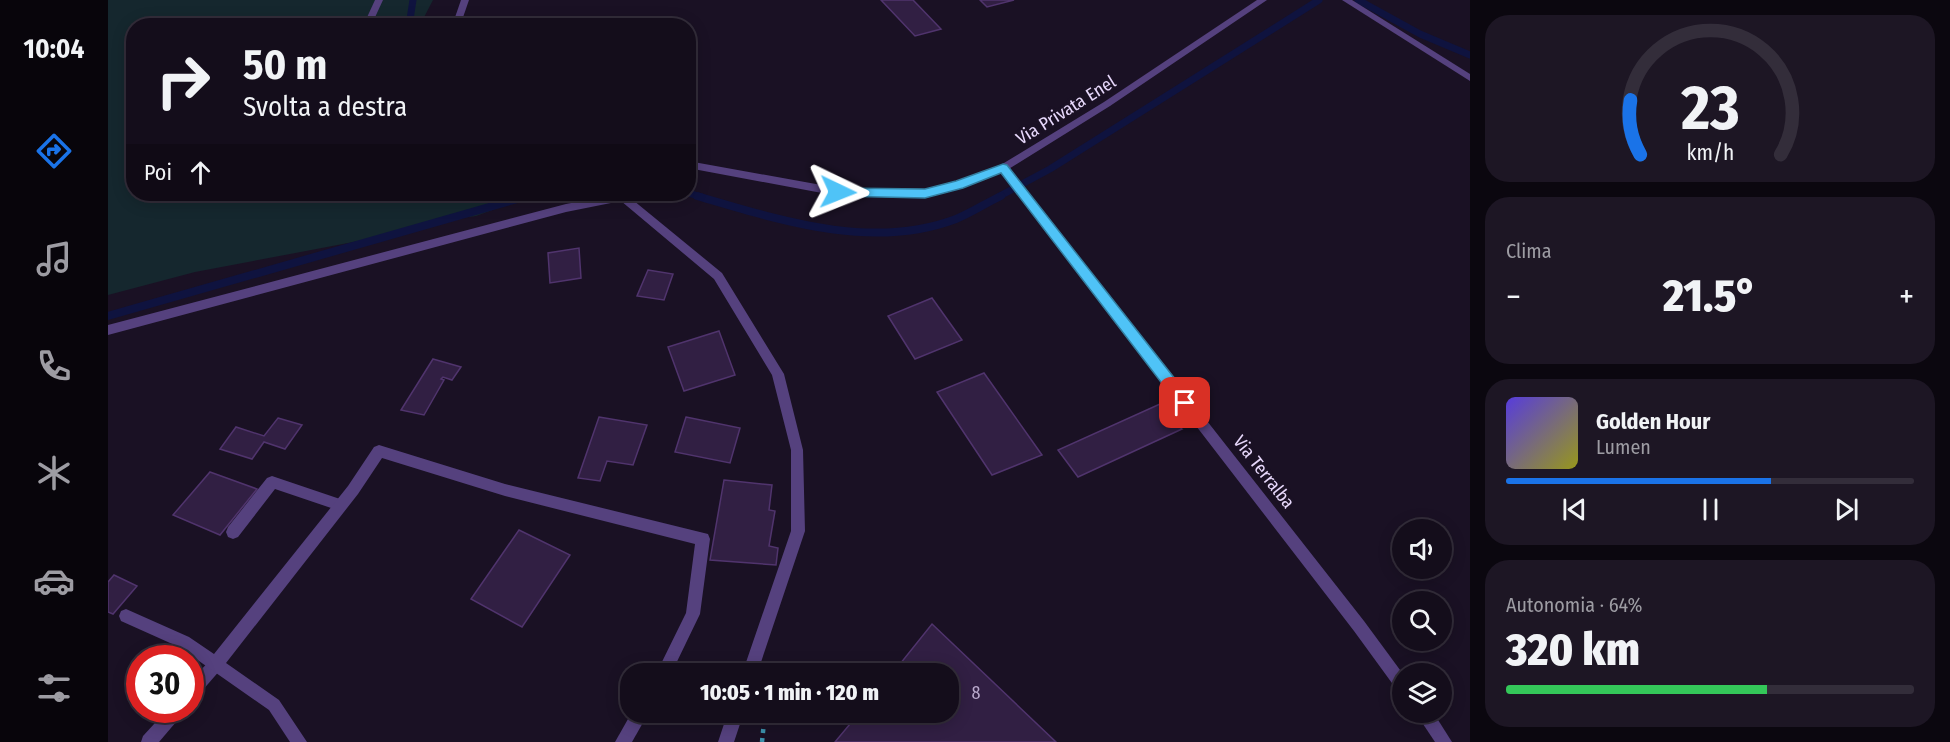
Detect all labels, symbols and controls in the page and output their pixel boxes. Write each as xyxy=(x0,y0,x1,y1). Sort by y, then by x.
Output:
text: 10:04 xyxy=(24,33,84,65)
text: 50 m xyxy=(243,40,327,90)
icon: right xyxy=(144,42,222,120)
street label: Via Privata Enel xyxy=(1012,70,1120,149)
text: 23 xyxy=(1680,72,1739,147)
text: Svolta a destra xyxy=(243,91,407,123)
icon: directions xyxy=(33,130,75,172)
text: km/h xyxy=(1686,141,1734,167)
icon: ahead xyxy=(184,156,217,189)
text: Poi xyxy=(144,159,172,186)
position arrow xyxy=(806,160,870,224)
icon: music xyxy=(33,238,75,280)
text: Clima xyxy=(1506,239,1551,263)
text: 21.5° xyxy=(1663,269,1757,323)
text: − xyxy=(1506,277,1521,317)
text: + xyxy=(1899,277,1914,317)
icon: phone xyxy=(33,345,75,387)
pin xyxy=(1159,377,1210,428)
icon: arrive xyxy=(1168,386,1201,419)
text: Golden Hour xyxy=(1596,408,1710,435)
street label: Via Terralba xyxy=(1229,431,1299,513)
text: Lumen xyxy=(1596,435,1651,459)
icon: climate xyxy=(33,452,75,494)
icon: previous xyxy=(1558,493,1591,526)
icon: pause xyxy=(1694,493,1727,526)
icon: next xyxy=(1830,493,1863,526)
map controls xyxy=(1392,519,1452,723)
button: sound xyxy=(1392,519,1452,579)
icon: car xyxy=(33,560,75,602)
button: search xyxy=(1392,591,1452,651)
text: Autonomia · 64% xyxy=(1506,593,1642,617)
text: 320 km xyxy=(1506,623,1640,677)
speed limit sign: 30 xyxy=(126,645,204,723)
button: layers xyxy=(1392,663,1452,723)
icon: filters xyxy=(33,667,75,709)
text: 10:05 · 1 min · 120 m xyxy=(700,679,879,706)
house number: 8 xyxy=(972,682,981,704)

